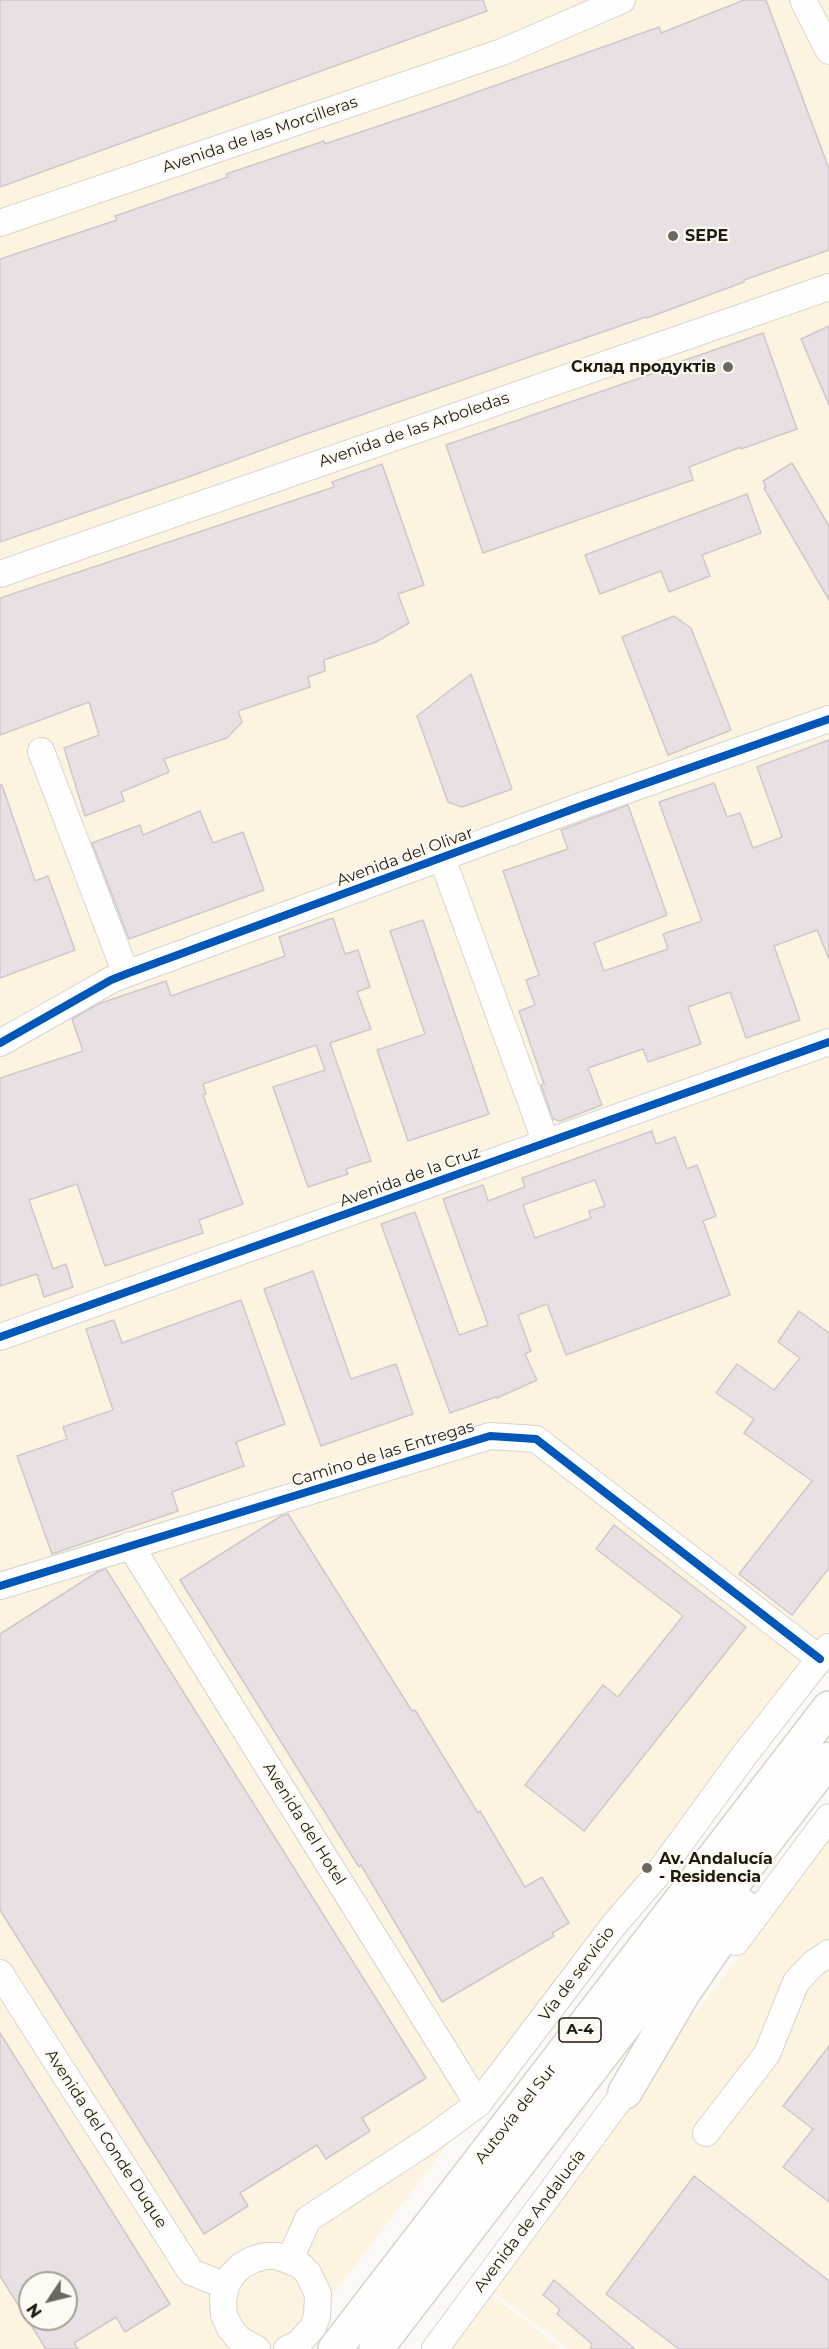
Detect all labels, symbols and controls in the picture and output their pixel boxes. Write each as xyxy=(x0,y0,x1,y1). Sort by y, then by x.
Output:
street label: Avenida de las Morcilleras xyxy=(160,93,360,177)
place label: SEPE xyxy=(685,226,728,246)
marker: SEPE xyxy=(666,229,680,243)
place label: Склад продуктів xyxy=(571,357,716,377)
marker: Склад продуктів xyxy=(721,360,735,374)
street label: Avenida de las Arboledas xyxy=(316,388,512,472)
street label: Avenida del Olivar xyxy=(334,823,476,891)
street label: Avenida de la Cruz xyxy=(337,1143,483,1211)
street label: Camino de las Entregas xyxy=(290,1417,476,1491)
street label: Avenida del Hotel xyxy=(259,1759,349,1889)
place label: Av. Andalucía - Residencia xyxy=(659,1849,773,1887)
marker: Av. Andalucía - Residencia xyxy=(640,1861,654,1875)
street label: Vía de servicio xyxy=(535,1923,619,2025)
road number: A-4 xyxy=(559,2018,601,2042)
street label: Avenida del Conde Duque xyxy=(41,2046,171,2232)
street label: Autovía del Sur xyxy=(471,2061,561,2167)
street label: Avenida de Andalucía xyxy=(470,2146,590,2296)
north arrow xyxy=(18,2271,78,2331)
text: N xyxy=(23,2300,46,2321)

